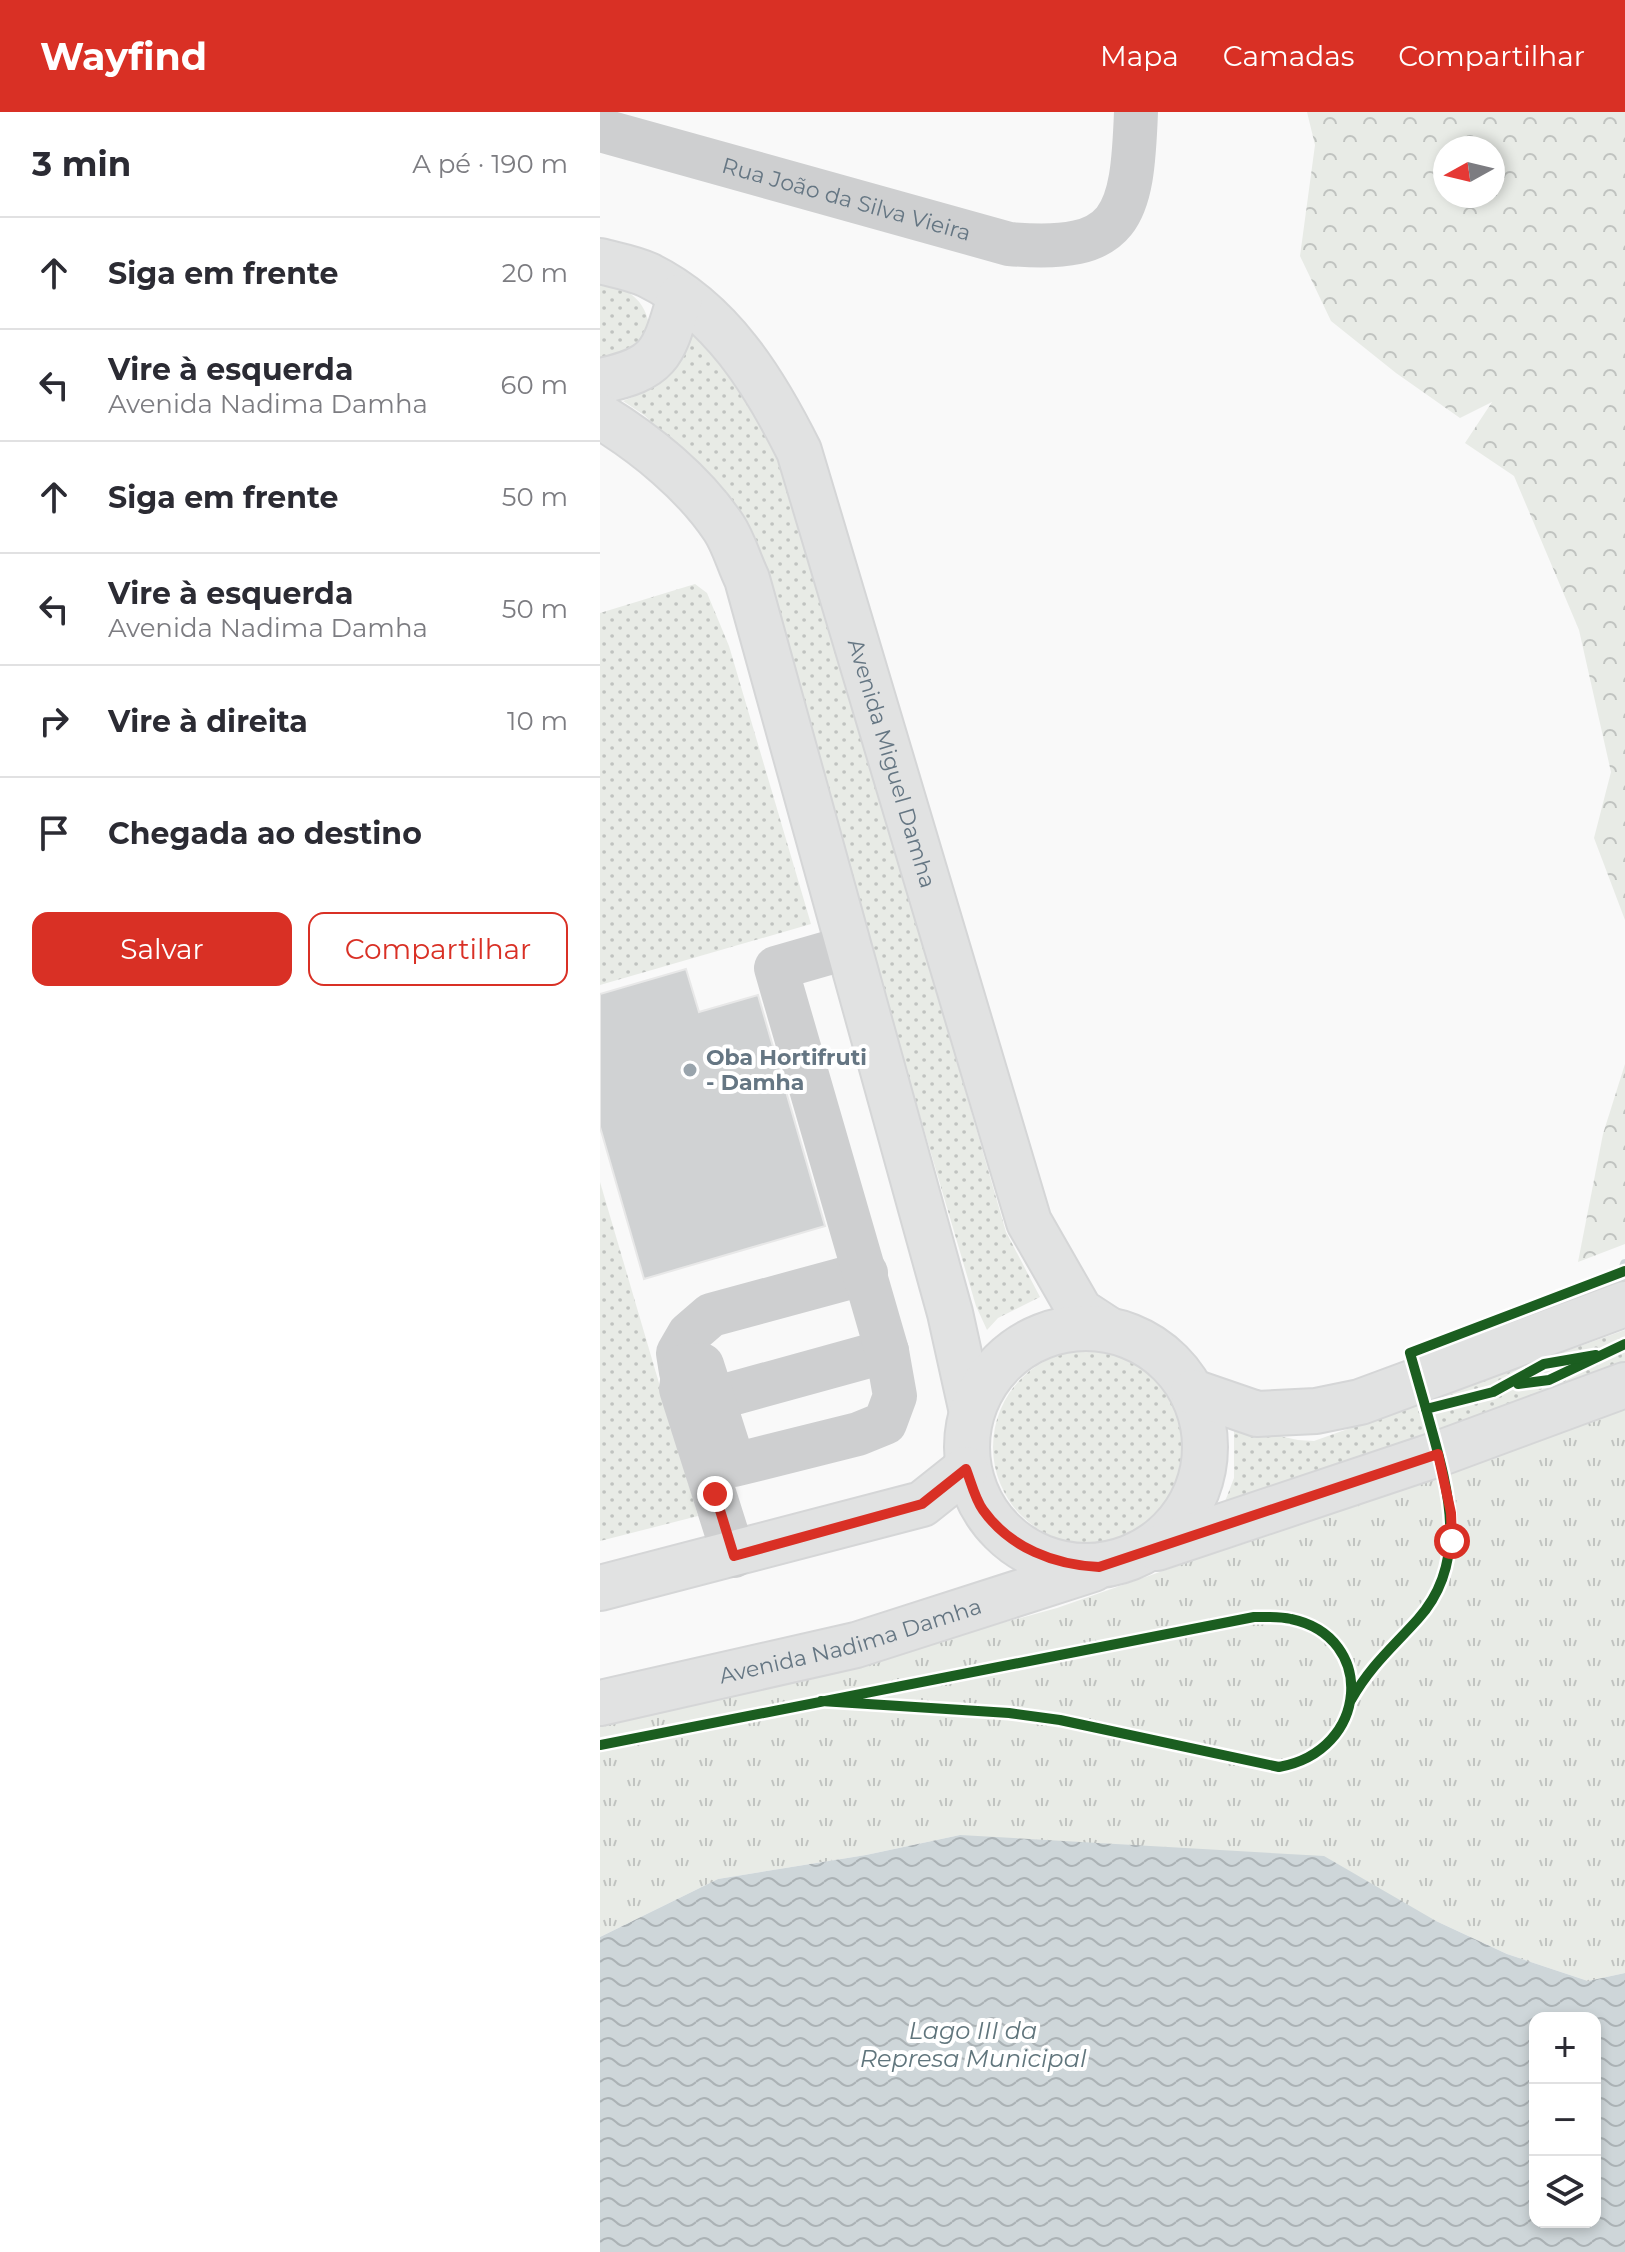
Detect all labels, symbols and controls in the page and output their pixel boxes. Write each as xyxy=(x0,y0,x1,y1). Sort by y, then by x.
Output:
text: Wayfind xyxy=(40,33,207,80)
text: Mapa xyxy=(1100,39,1179,73)
text: Camadas xyxy=(1223,39,1354,73)
text: Compartilhar xyxy=(1398,39,1585,73)
north arrow xyxy=(1433,136,1505,208)
text: 3 min xyxy=(32,143,131,185)
text: A pé · 190 m xyxy=(412,148,568,180)
street label: Rua João da Silva Vieira xyxy=(719,151,974,246)
icon: ahead xyxy=(32,251,76,295)
text: Siga em frente xyxy=(108,255,338,292)
text: 20 m xyxy=(502,257,568,289)
text: Vire à esquerda xyxy=(108,351,353,388)
icon: left xyxy=(32,363,76,407)
text: 60 m xyxy=(501,369,568,401)
text: Avenida Nadima Damha xyxy=(108,388,428,420)
icon: ahead xyxy=(32,475,76,519)
text: Siga em frente xyxy=(108,479,338,516)
text: 50 m xyxy=(502,481,568,513)
text: Vire à esquerda xyxy=(108,575,353,612)
icon: left xyxy=(32,587,76,631)
text: 50 m xyxy=(502,593,568,625)
text: Avenida Nadima Damha xyxy=(108,612,428,644)
street label: Avenida Miguel Damha xyxy=(842,635,942,891)
icon: right xyxy=(32,699,76,743)
text: Vire à direita xyxy=(108,703,308,740)
text: 10 m xyxy=(507,705,568,737)
icon: arrive xyxy=(32,811,76,855)
text: Chegada ao destino xyxy=(108,815,422,852)
button: Salvar xyxy=(32,912,292,986)
button: Compartilhar xyxy=(308,912,568,986)
place label: Oba Hortifruti - Damha xyxy=(706,1044,867,1096)
marker: Oba Hortifruti - Damha xyxy=(681,1061,699,1079)
route end xyxy=(697,1476,733,1512)
route start xyxy=(1434,1523,1470,1559)
street label: Avenida Nadima Damha xyxy=(717,1592,985,1689)
map controls xyxy=(1529,2012,1601,2228)
button: + xyxy=(1529,2012,1601,2084)
water label: Lago III da Represa Municipal xyxy=(860,2016,1087,2073)
button: − xyxy=(1529,2084,1601,2156)
button: layers xyxy=(1529,2156,1601,2228)

